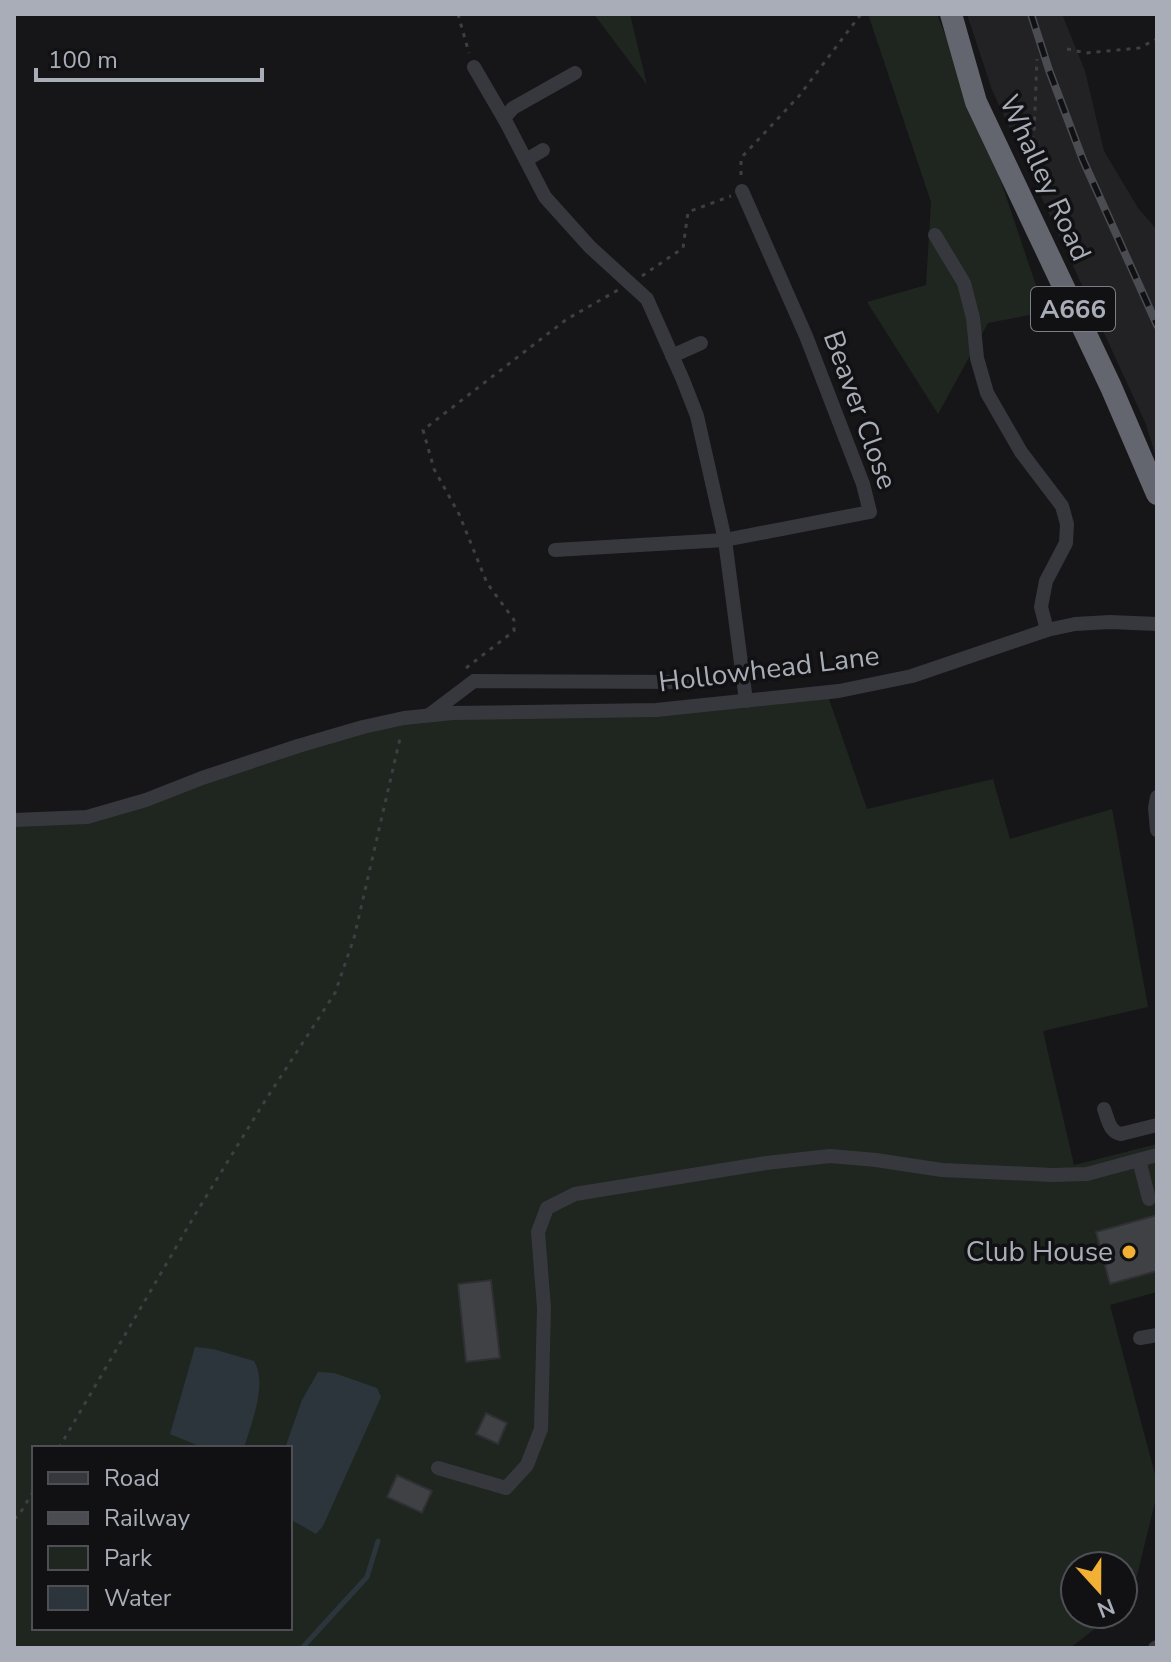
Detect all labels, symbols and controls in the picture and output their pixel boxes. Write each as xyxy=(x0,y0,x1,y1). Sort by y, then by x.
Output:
scale bar xyxy=(36,32,262,82)
text: 100 m xyxy=(48,44,118,76)
street label: Whalley Road xyxy=(990,89,1100,267)
road number: A666 xyxy=(1031,287,1115,331)
street label: Beaver Close xyxy=(814,326,906,494)
street label: Hollowhead Lane xyxy=(656,637,882,701)
place label: Club House xyxy=(966,1233,1113,1271)
marker: Club House xyxy=(1120,1243,1138,1261)
legend xyxy=(32,1446,292,1630)
text: Road xyxy=(104,1462,160,1494)
text: Railway xyxy=(104,1502,191,1534)
text: Park xyxy=(104,1542,153,1574)
north arrow xyxy=(1059,1550,1139,1630)
text: Water xyxy=(104,1582,172,1614)
text: N xyxy=(1093,1591,1119,1625)

